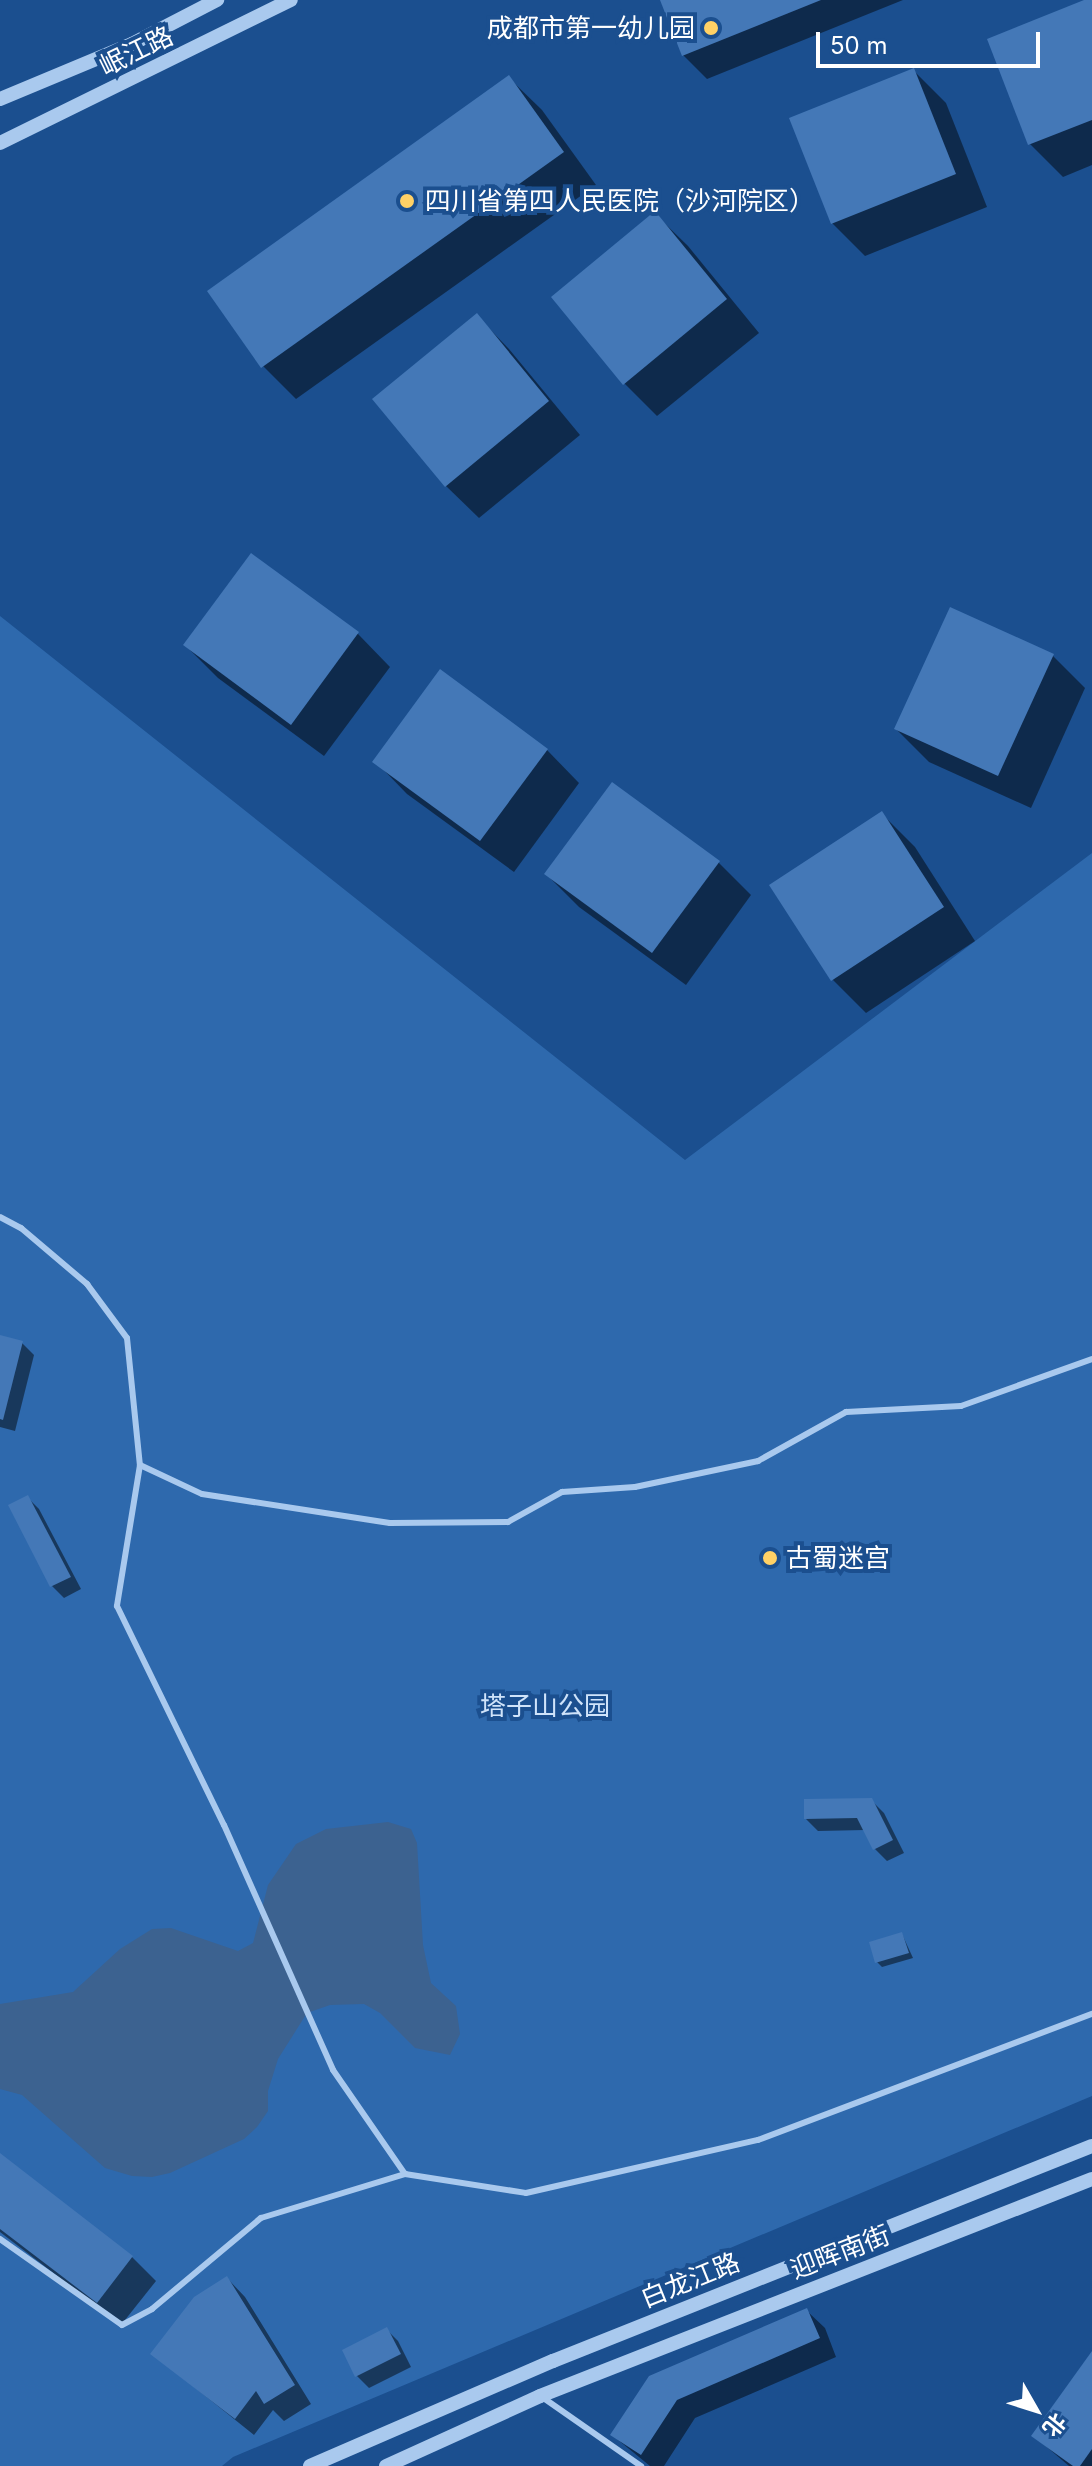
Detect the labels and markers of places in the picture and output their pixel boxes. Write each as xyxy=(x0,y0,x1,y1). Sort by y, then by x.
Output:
place label: 成都市第一幼儿园 xyxy=(487,12,695,44)
marker: 成都市第一幼儿园 xyxy=(702,19,720,37)
place label: 四川省第四人民医院（沙河院区） xyxy=(425,185,815,217)
marker: 四川省第四人民医院（沙河院区） xyxy=(396,190,418,212)
place label: 古蜀迷宫 xyxy=(786,1542,890,1574)
marker: 古蜀迷宫 xyxy=(761,1549,779,1567)

